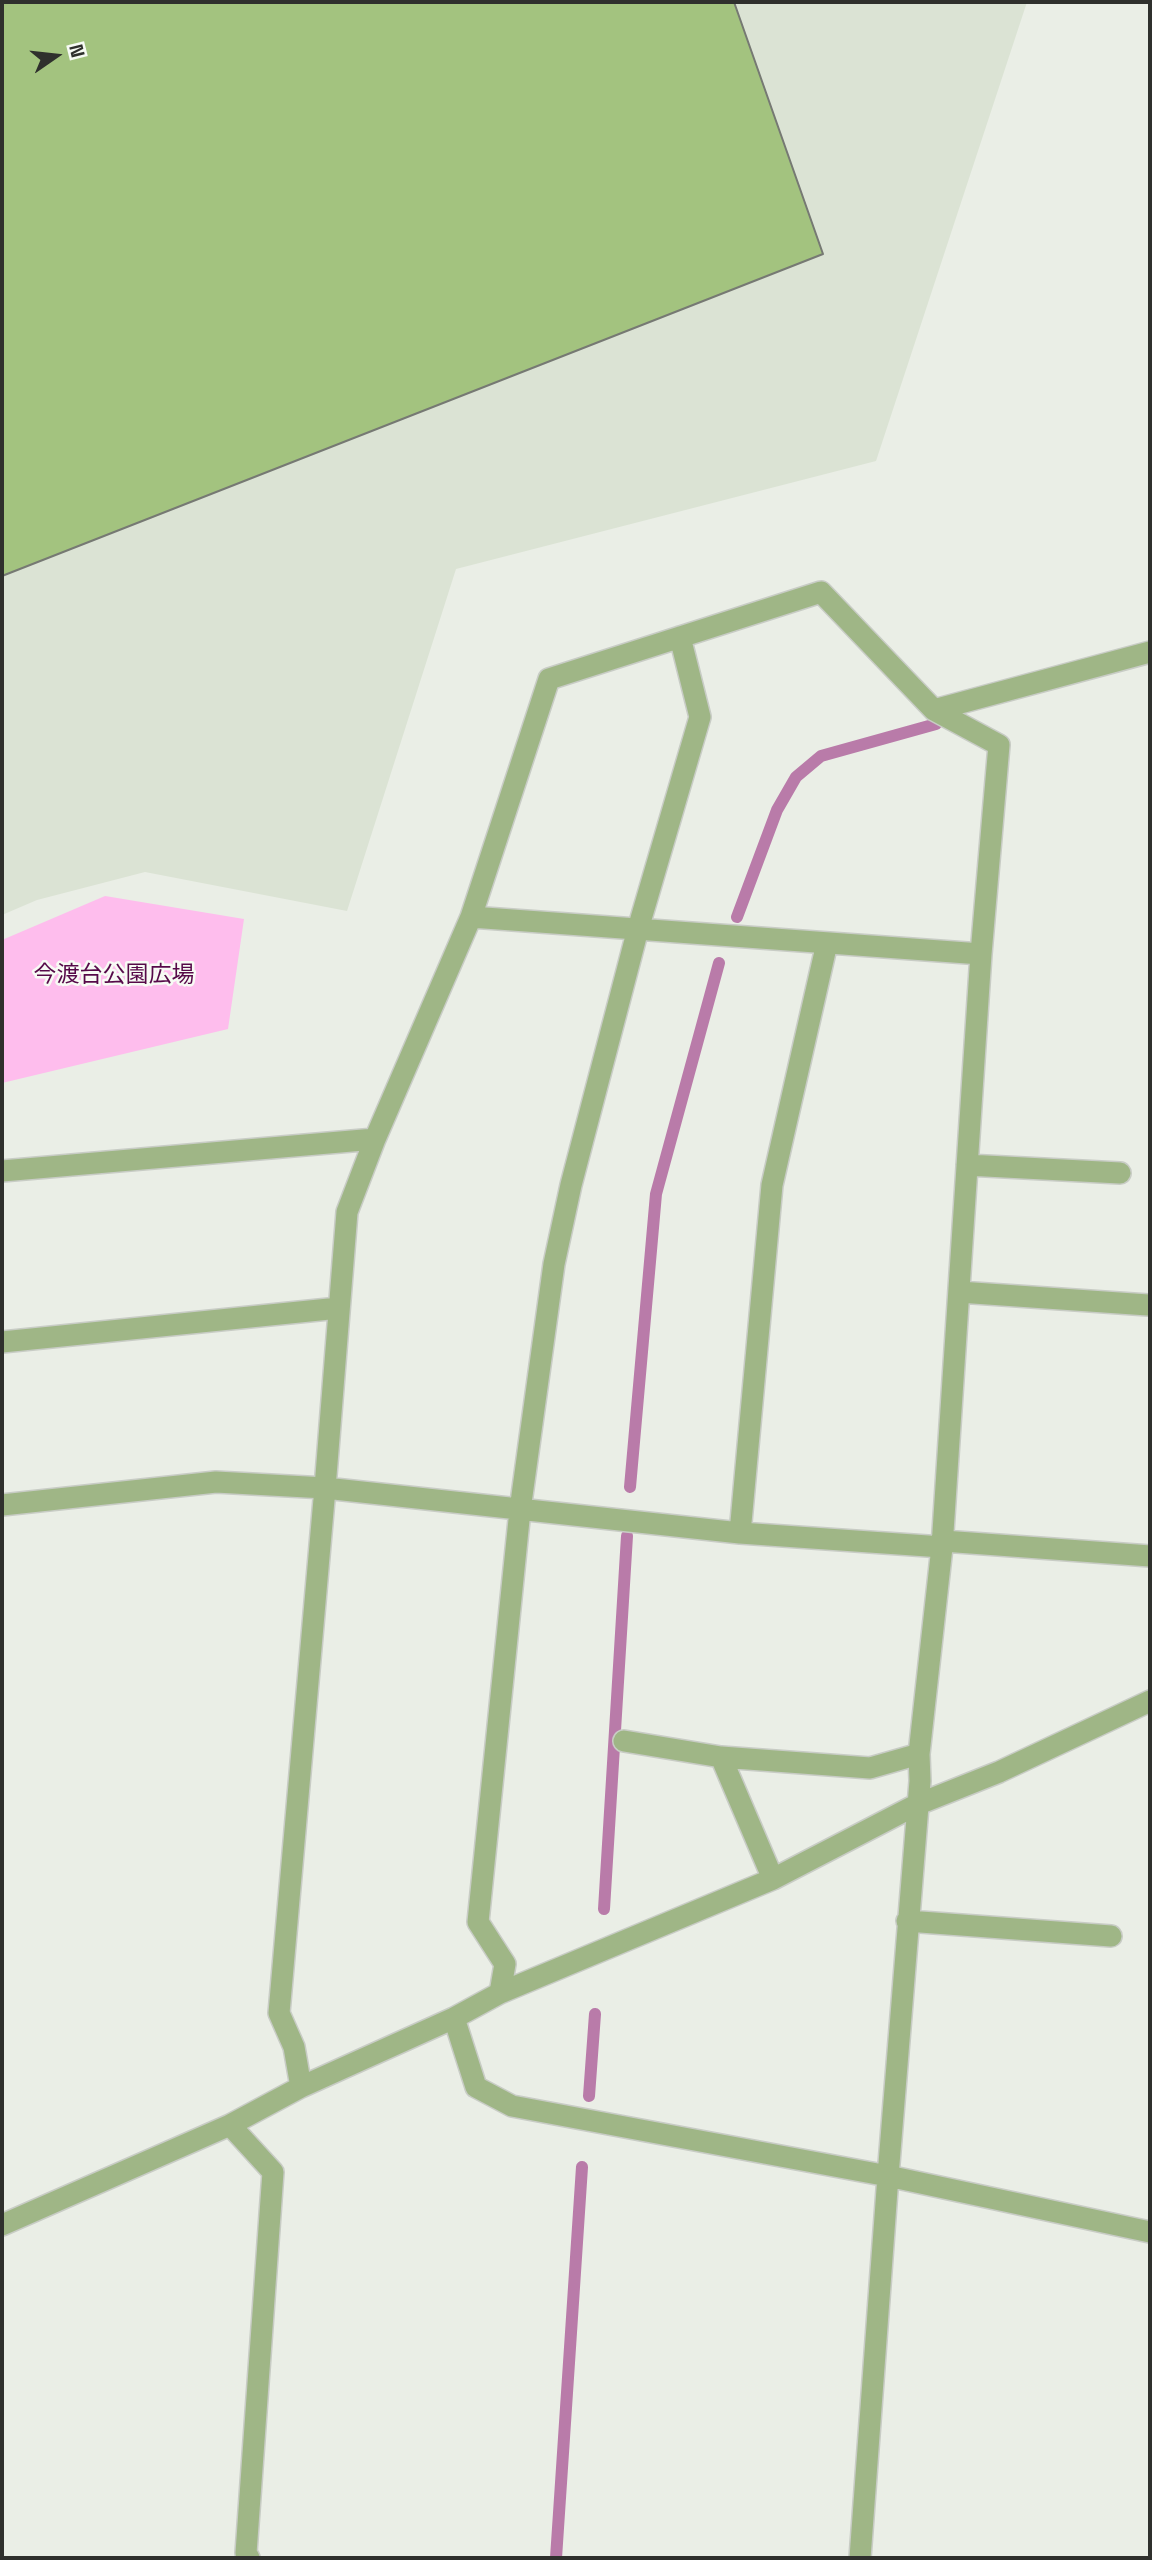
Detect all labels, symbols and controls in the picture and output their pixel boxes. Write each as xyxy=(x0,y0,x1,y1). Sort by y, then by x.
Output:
north arrow xyxy=(21,21,91,91)
text: N xyxy=(63,42,91,60)
park label: 今渡台公園広場 xyxy=(34,962,194,990)

